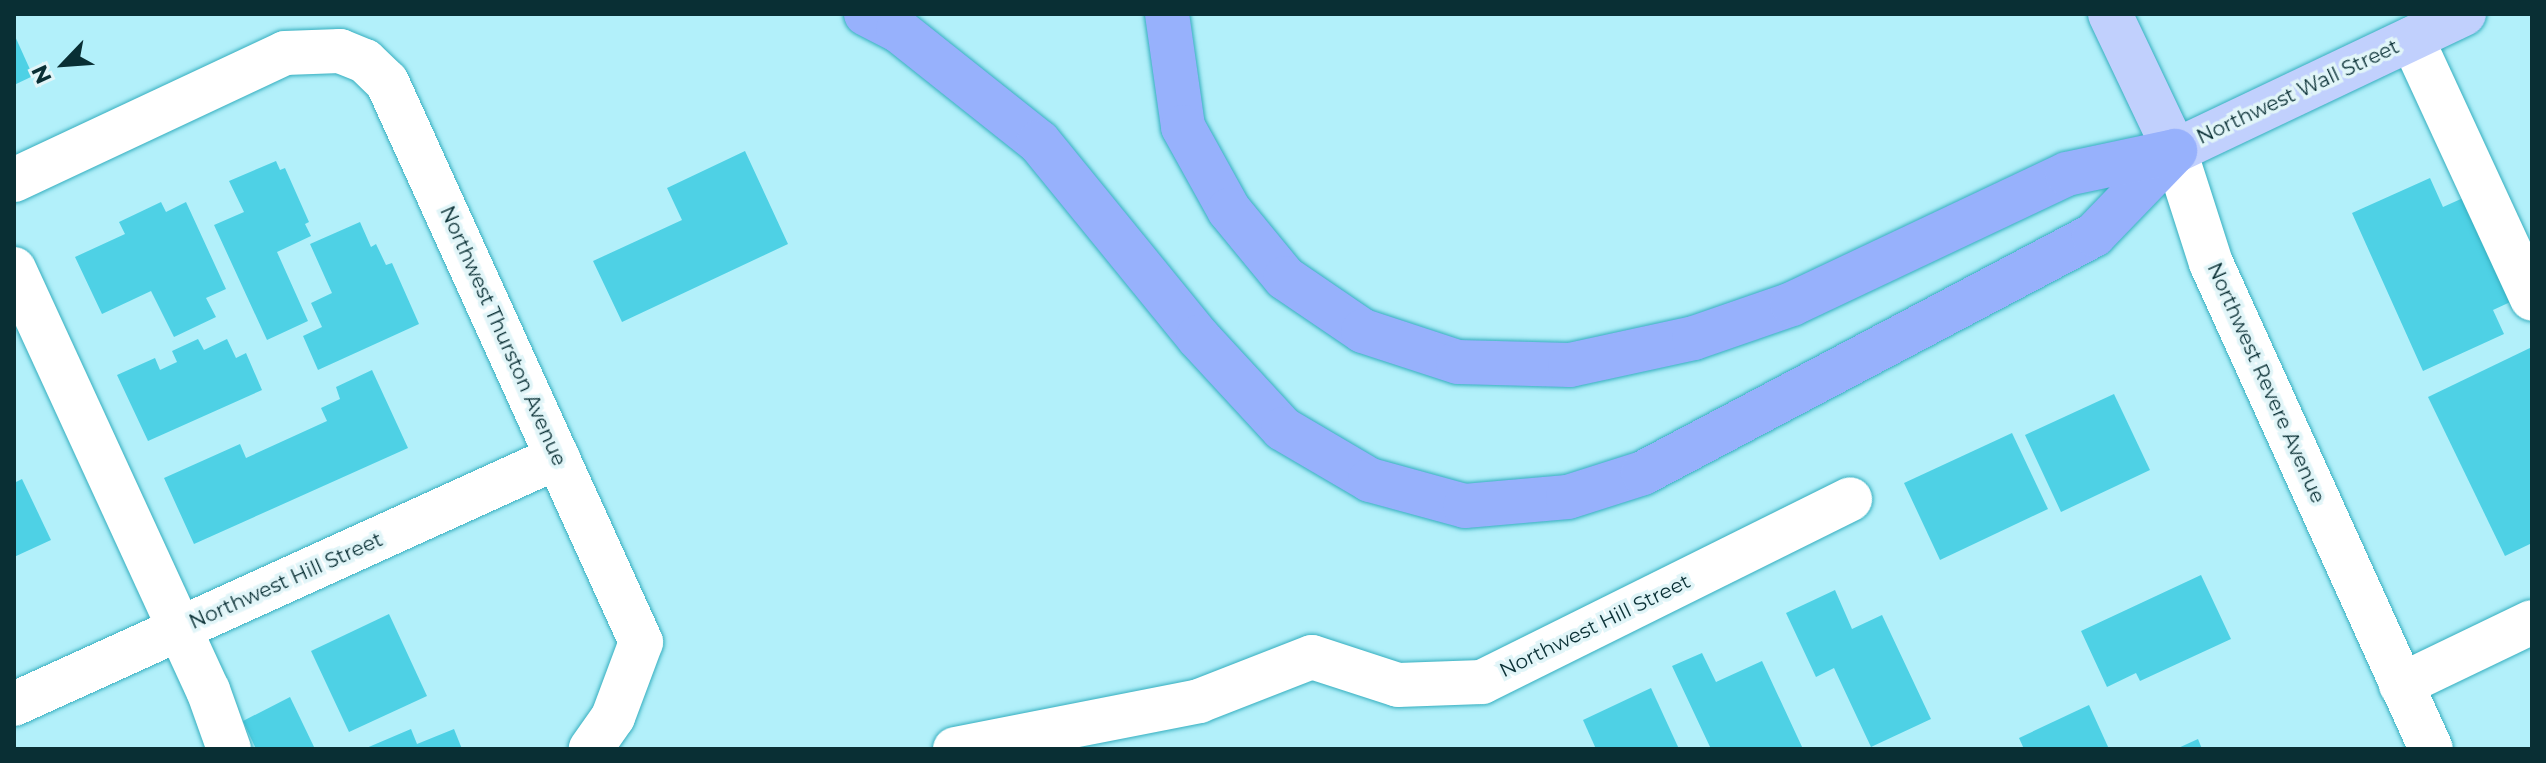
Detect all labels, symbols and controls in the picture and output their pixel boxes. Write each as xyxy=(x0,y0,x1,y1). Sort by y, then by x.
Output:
north arrow xyxy=(24,24,104,104)
street label: Northwest Wall Street xyxy=(2193,35,2403,149)
text: N xyxy=(26,61,58,88)
street label: Northwest Thurston Avenue xyxy=(435,202,571,470)
street label: Northwest Revere Avenue xyxy=(2202,259,2330,507)
street label: Northwest Hill Street xyxy=(186,528,386,634)
street label: Northwest Hill Street xyxy=(1496,569,1694,683)

